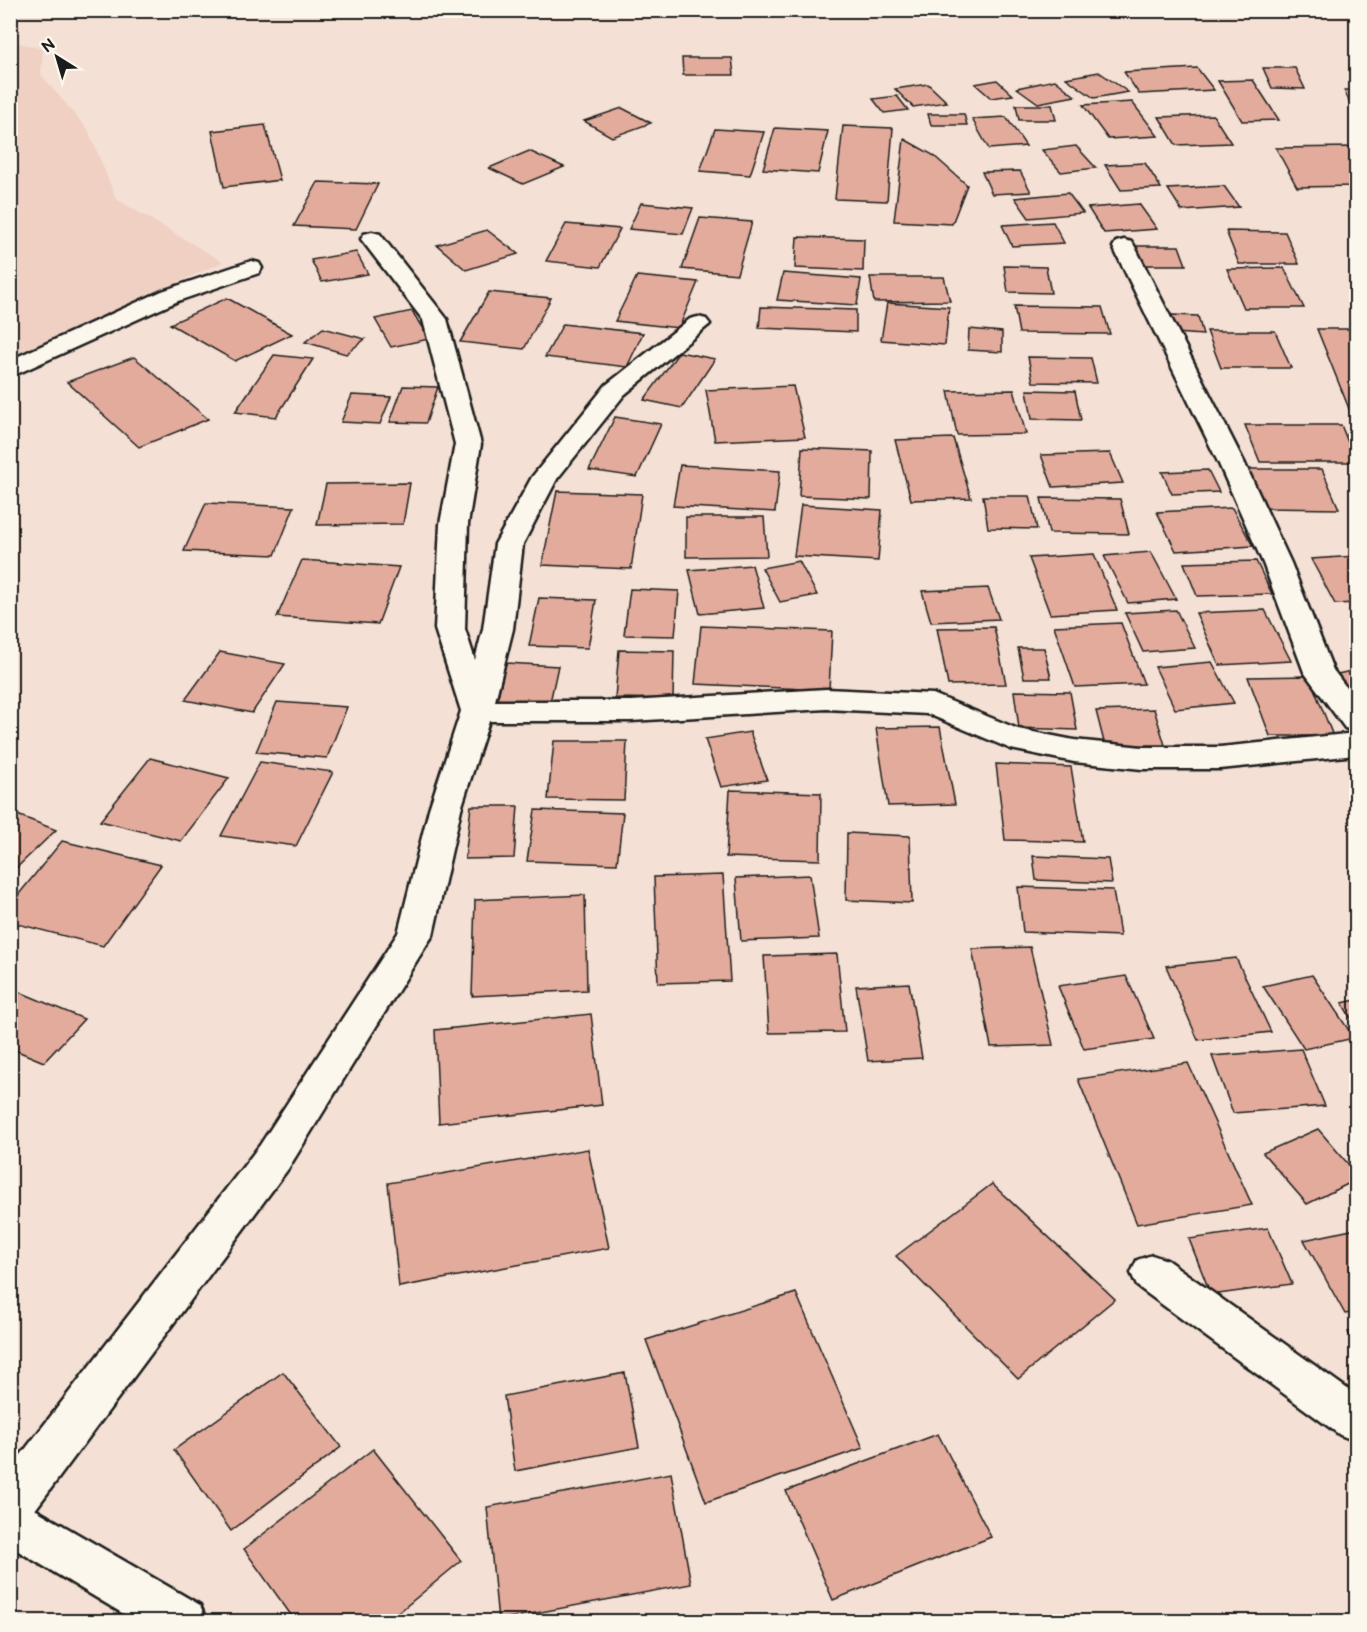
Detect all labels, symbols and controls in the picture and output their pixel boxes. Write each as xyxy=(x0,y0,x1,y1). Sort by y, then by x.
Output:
north arrow xyxy=(27,27,87,87)
text: N xyxy=(38,35,59,57)

